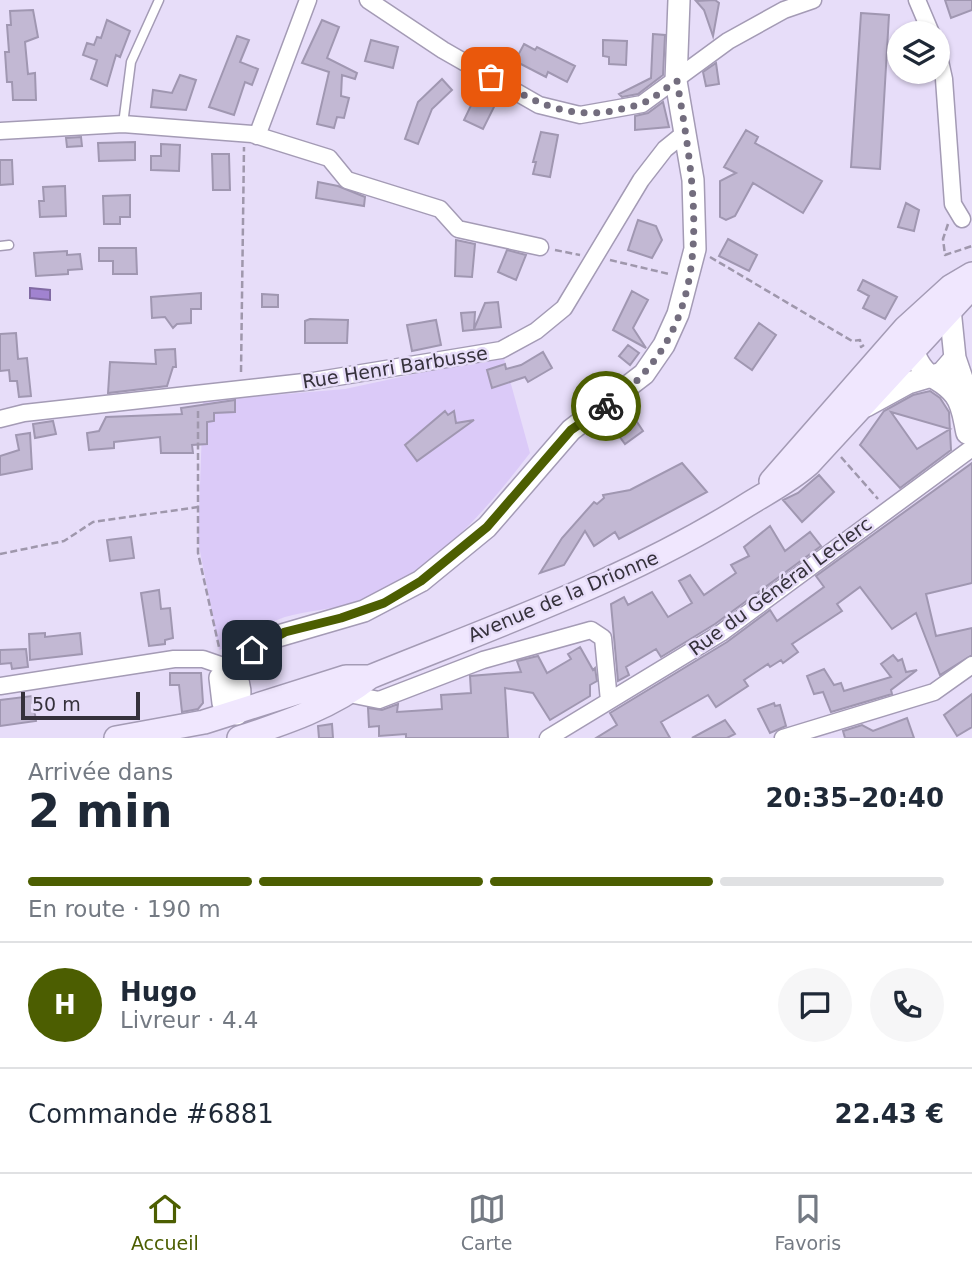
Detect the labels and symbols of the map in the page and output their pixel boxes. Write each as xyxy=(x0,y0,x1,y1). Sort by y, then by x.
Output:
pin xyxy=(461,47,521,107)
street label: Rue Henri Barbusse xyxy=(301,341,489,393)
courier xyxy=(571,371,641,441)
street label: Rue du Général Leclerc xyxy=(684,512,876,660)
street label: Avenue de la Drionne xyxy=(465,546,661,646)
pin xyxy=(222,620,282,680)
scale bar xyxy=(21,689,140,721)

